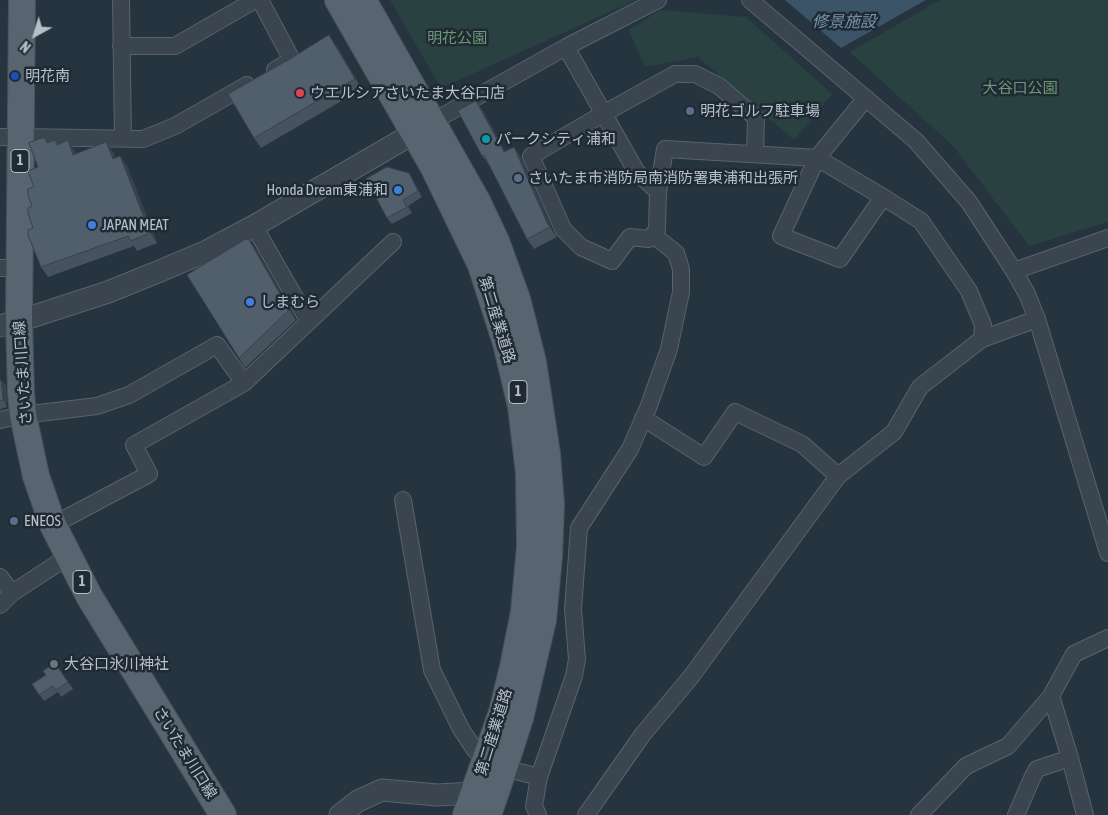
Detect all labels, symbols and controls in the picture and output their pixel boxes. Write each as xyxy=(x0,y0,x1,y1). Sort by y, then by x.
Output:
north arrow xyxy=(10,10,60,60)
water label: 修景施設 xyxy=(812,12,876,32)
park label: 明花公園 xyxy=(427,29,487,47)
text: N xyxy=(17,38,34,55)
place label: 明花南 xyxy=(25,67,70,85)
marker: 明花南 xyxy=(9,70,21,82)
park label: 大谷口公園 xyxy=(983,79,1057,97)
place label: ウエルシアさいたま大谷口店 xyxy=(310,84,505,102)
marker: ウエルシアさいたま大谷口店 xyxy=(294,87,306,99)
place label: 明花ゴルフ駐車場 xyxy=(700,102,820,120)
marker: 明花ゴルフ駐車場 xyxy=(684,105,696,117)
place label: パークシティ浦和 xyxy=(496,130,616,148)
marker: パークシティ浦和 xyxy=(480,133,492,145)
road number: 1 xyxy=(11,150,29,172)
place label: さいたま市消防局南消防署東浦和出張所 xyxy=(528,169,798,187)
marker: さいたま市消防局南消防署東浦和出張所 xyxy=(512,172,524,184)
place label: Honda Dream東浦和 xyxy=(266,181,388,199)
marker: Honda Dream東浦和 xyxy=(392,184,404,196)
place label: JAPAN MEAT xyxy=(102,216,169,234)
marker: JAPAN MEAT xyxy=(86,219,98,231)
street label: 第二産業道路 xyxy=(475,274,519,366)
place label: しまむら xyxy=(260,293,320,311)
marker: しまむら xyxy=(244,296,256,308)
street label: さいたま川口線 xyxy=(10,320,36,426)
road number: 1 xyxy=(509,381,527,404)
place label: ENEOS xyxy=(24,512,61,530)
marker: ENEOS xyxy=(8,515,20,527)
road number: 1 xyxy=(73,570,91,594)
place label: 大谷口氷川神社 xyxy=(64,655,169,673)
marker: 大谷口氷川神社 xyxy=(48,658,60,670)
street label: 第二産業道路 xyxy=(472,686,516,778)
street label: さいたま川口線 xyxy=(150,704,220,802)

